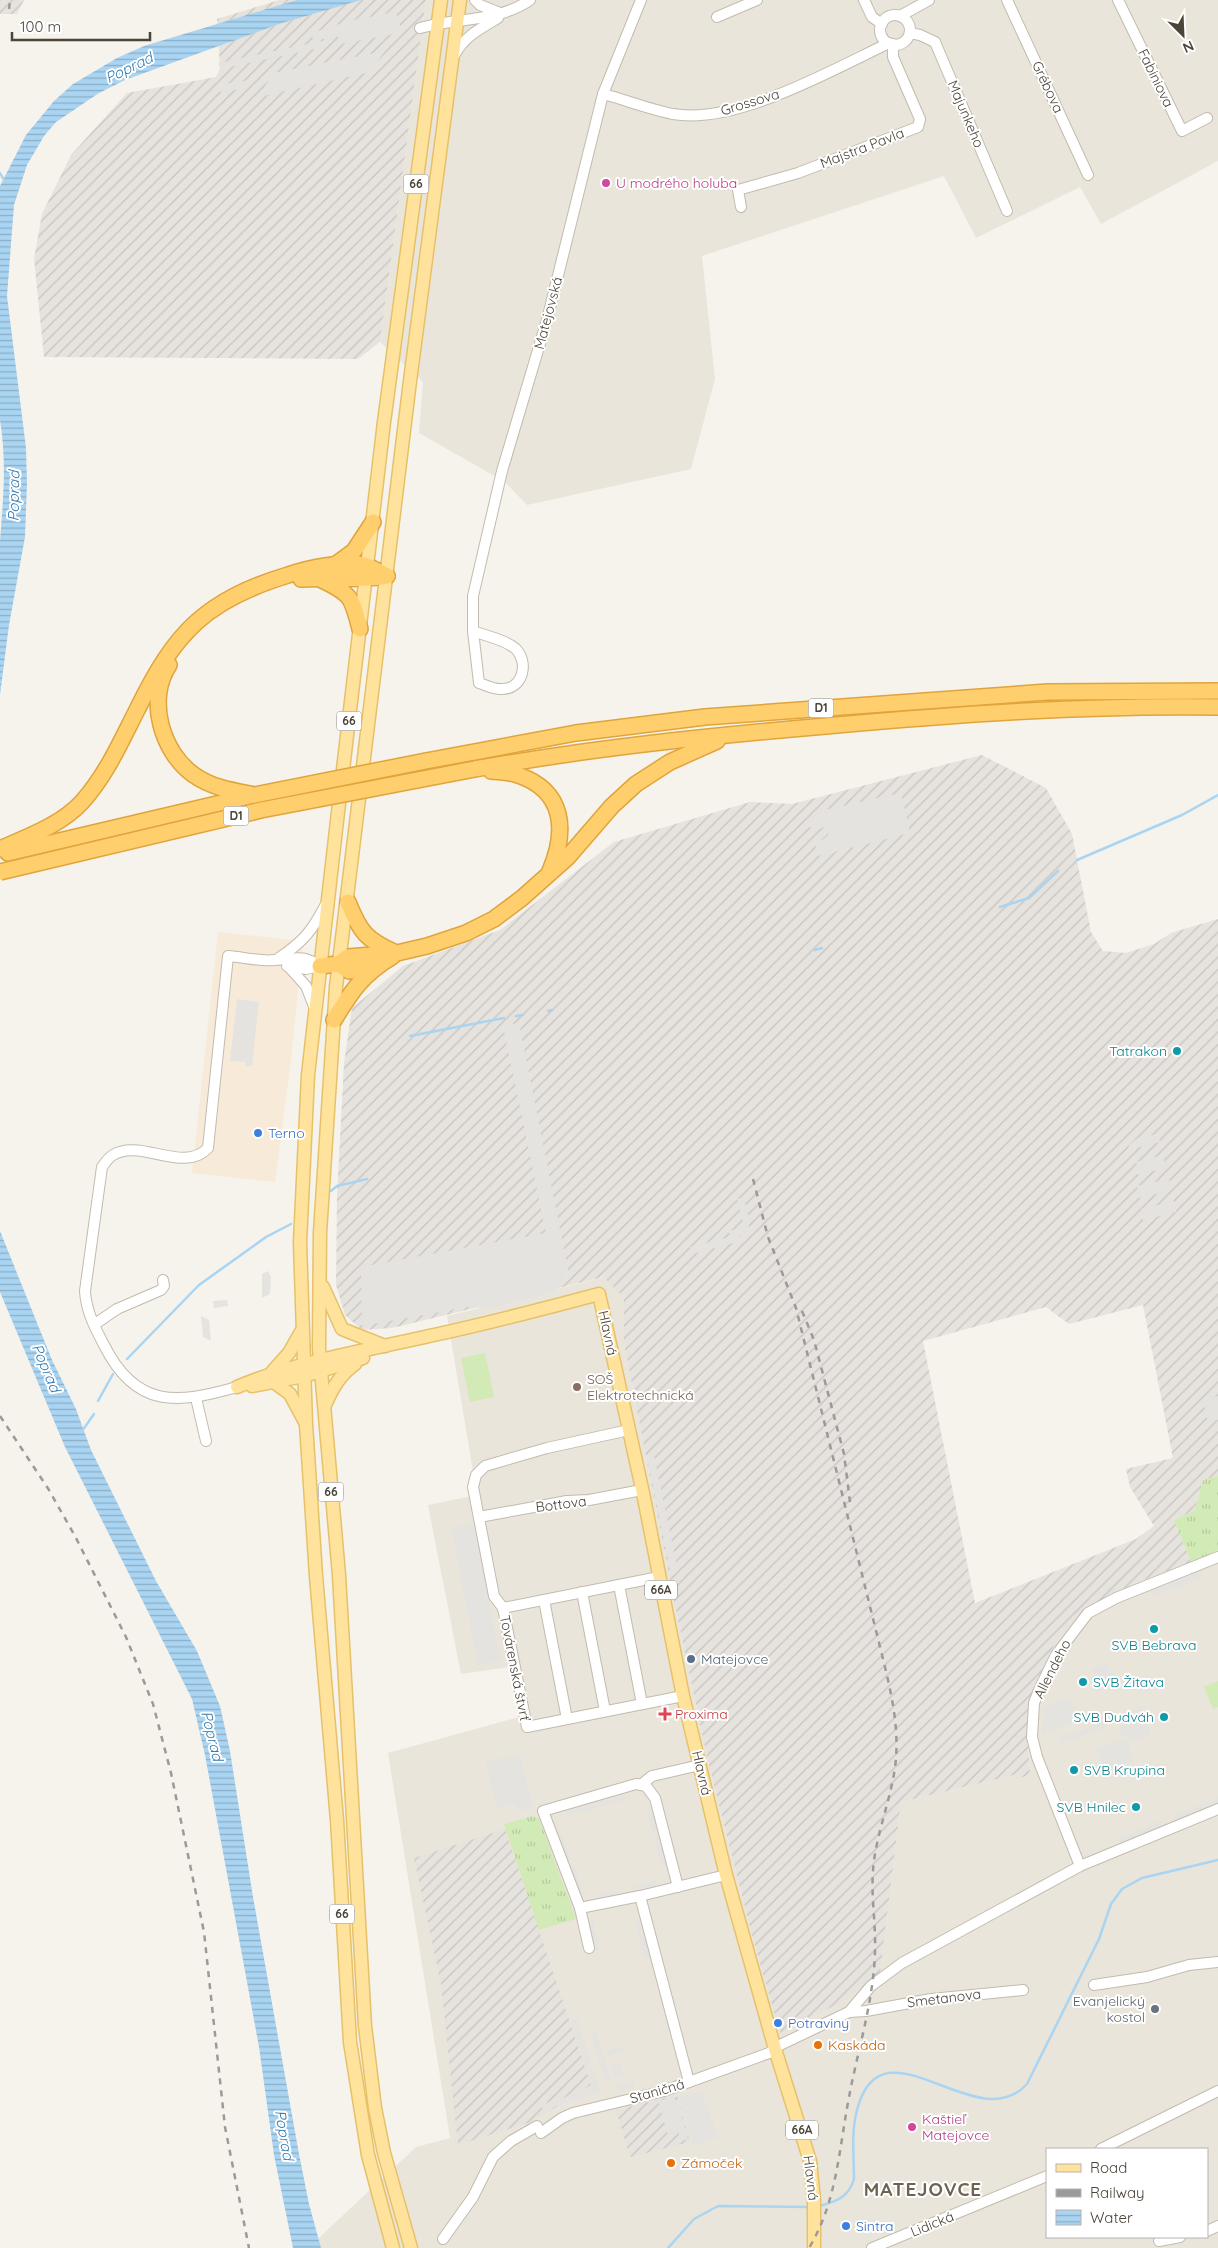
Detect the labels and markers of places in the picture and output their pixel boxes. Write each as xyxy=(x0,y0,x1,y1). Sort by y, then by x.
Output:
place label: U modrého holuba xyxy=(616,174,737,192)
marker: U modrého holuba xyxy=(600,177,612,189)
place label: Tatrakon xyxy=(1109,1042,1167,1060)
marker: Tatrakon xyxy=(1171,1045,1183,1057)
place label: Terno xyxy=(268,1124,305,1142)
marker: Terno xyxy=(252,1127,264,1139)
place label: SOŠ Elektrotechnická xyxy=(587,1370,694,1404)
marker: SOŠ Elektrotechnická xyxy=(571,1381,583,1393)
marker: SVB Bebrava xyxy=(1148,1623,1160,1635)
place label: SVB Bebrava xyxy=(1111,1636,1197,1654)
place label: Matejovce xyxy=(701,1650,768,1668)
marker: Matejovce xyxy=(685,1653,697,1665)
place label: SVB Žitava xyxy=(1093,1673,1164,1691)
marker: SVB Žitava xyxy=(1077,1676,1089,1688)
place label: Proxima xyxy=(675,1705,728,1723)
marker: Proxima xyxy=(659,1708,671,1720)
place label: SVB Dudváh xyxy=(1074,1708,1154,1726)
marker: SVB Dudváh xyxy=(1158,1711,1170,1723)
place label: SVB Krupina xyxy=(1084,1761,1165,1779)
marker: SVB Krupina xyxy=(1068,1764,1080,1776)
place label: SVB Hnilec xyxy=(1056,1798,1126,1816)
marker: SVB Hnilec xyxy=(1130,1801,1142,1813)
place label: Evanjelický kostol xyxy=(1073,1992,1145,2026)
marker: Evanjelický kostol xyxy=(1149,2003,1161,2015)
place label: Potraviny xyxy=(788,2014,849,2032)
marker: Potraviny xyxy=(772,2017,784,2029)
place label: Kaskáda xyxy=(828,2036,885,2054)
marker: Kaskáda xyxy=(812,2039,824,2051)
place label: Kaštieľ Matejovce xyxy=(922,2110,989,2144)
marker: Kaštieľ Matejovce xyxy=(906,2121,918,2133)
place label: Zámoček xyxy=(681,2154,742,2172)
marker: Zámoček xyxy=(665,2157,677,2169)
place label: Sintra xyxy=(856,2217,893,2235)
marker: Sintra xyxy=(840,2220,852,2232)

